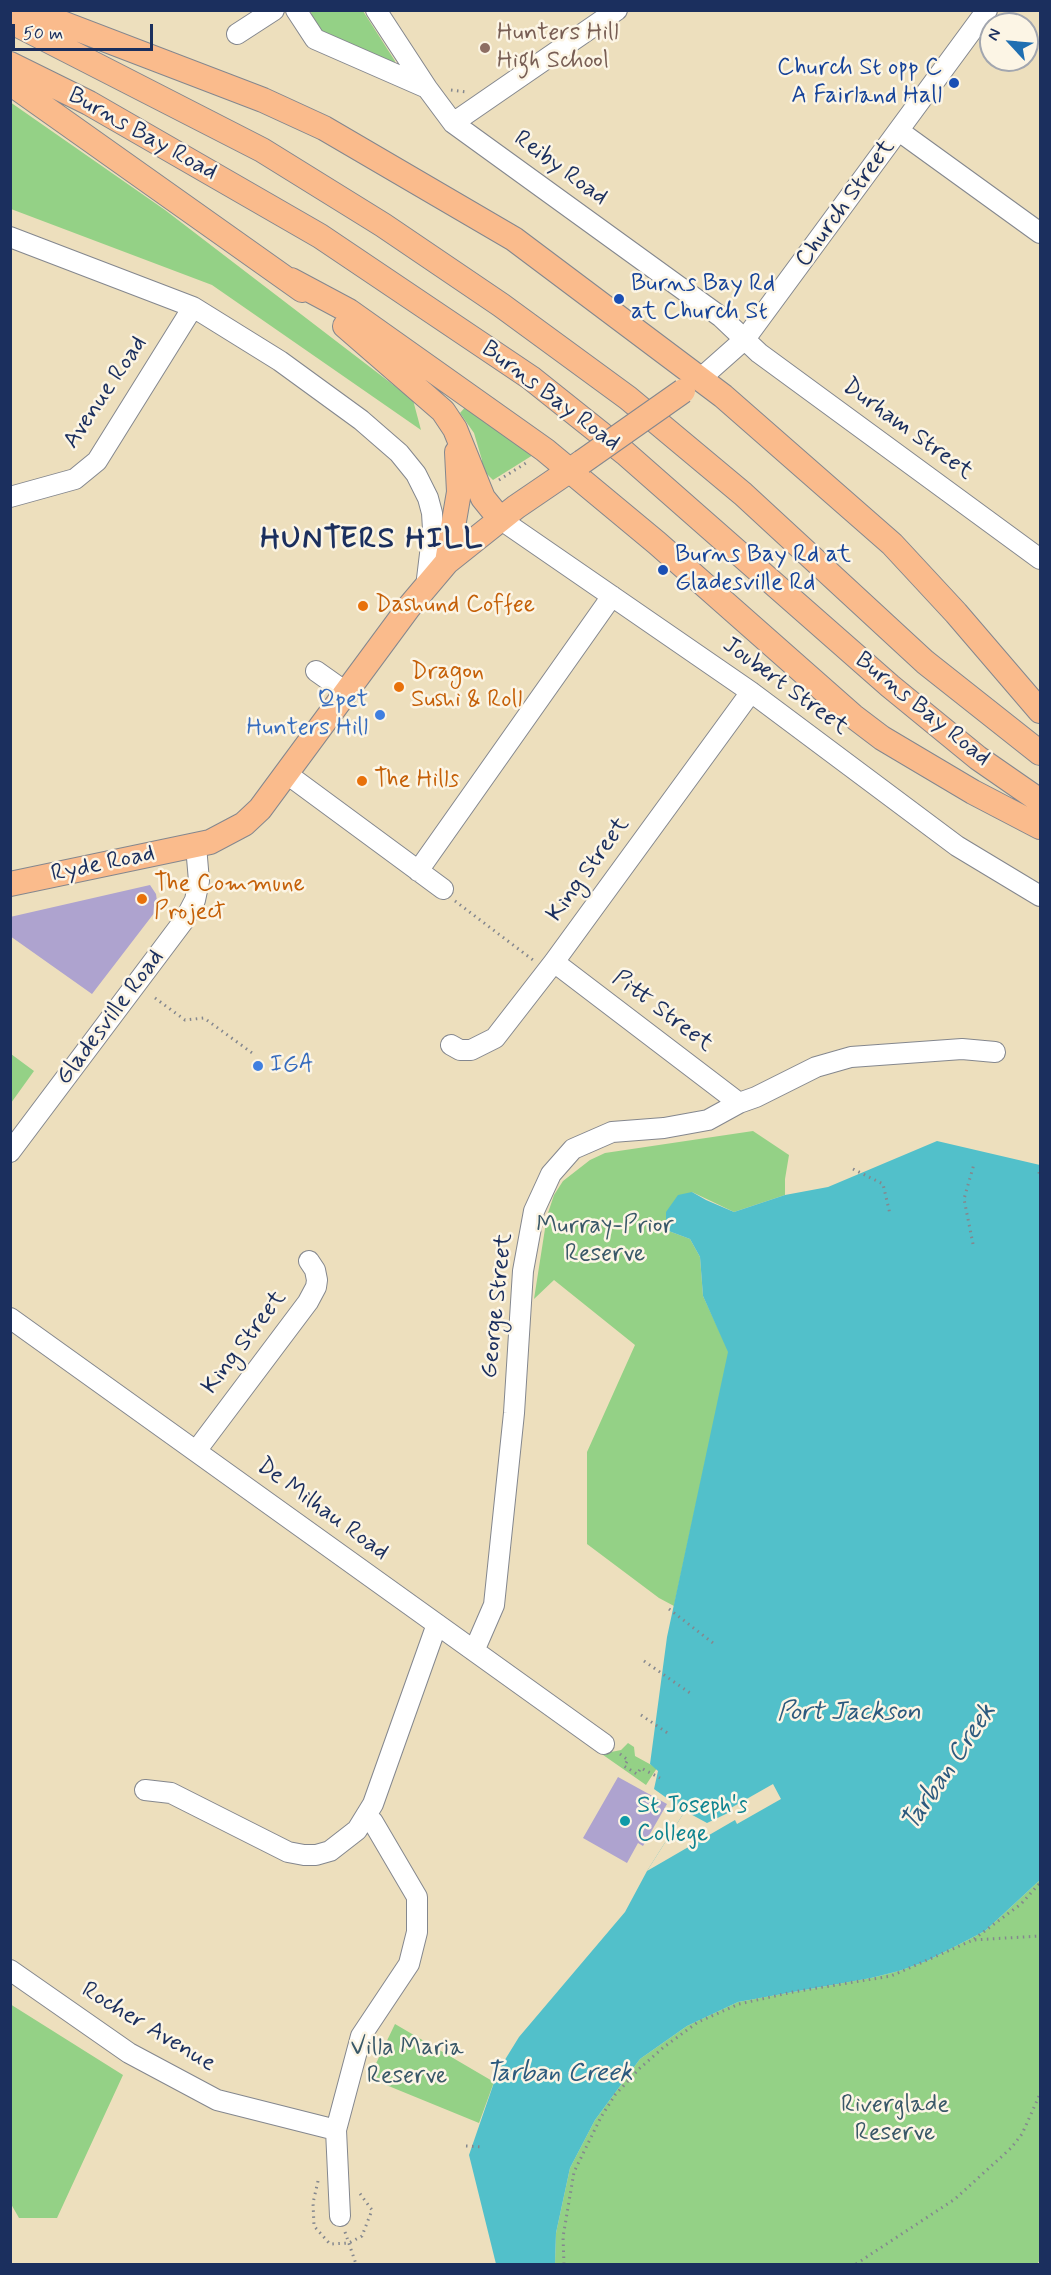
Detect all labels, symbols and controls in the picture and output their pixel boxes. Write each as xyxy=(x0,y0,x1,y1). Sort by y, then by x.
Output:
scale bar xyxy=(15,12,156,50)
north arrow xyxy=(979,12,1039,72)
place label: Hunters Hill High School xyxy=(497,20,618,76)
text: 50 m xyxy=(23,22,63,46)
text: N xyxy=(982,25,1006,44)
marker: Hunters Hill High School xyxy=(478,41,492,55)
place label: Church St opp C A Fairland Hall xyxy=(777,55,942,111)
marker: Church St opp C A Fairland Hall xyxy=(947,76,961,90)
street label: Burns Bay Road xyxy=(62,82,222,188)
street label: Reiby Road xyxy=(507,125,613,213)
street label: Church Street xyxy=(790,134,902,274)
place label: Burns Bay Rd at Church St xyxy=(631,271,775,327)
marker: Burns Bay Rd at Church St xyxy=(612,292,626,306)
street label: Avenue Road xyxy=(58,331,154,455)
street label: Burns Bay Road xyxy=(475,336,625,458)
street label: Durham Street xyxy=(836,373,978,487)
district label: HUNTERS HILL xyxy=(258,523,486,559)
place label: Burns Bay Rd at Gladesville Rd xyxy=(675,542,851,598)
marker: Burns Bay Rd at Gladesville Rd xyxy=(656,563,670,577)
place label: Dashund Coffee xyxy=(375,592,535,620)
marker: Dashund Coffee xyxy=(356,599,370,613)
street label: Joubert Street xyxy=(716,632,854,742)
street label: Burns Bay Road xyxy=(848,647,996,773)
place label: Dragon Sushi & Roll xyxy=(411,659,522,715)
marker: Dragon Sushi & Roll xyxy=(392,680,406,694)
place label: Qpet Hunters Hill xyxy=(247,687,368,743)
marker: Qpet Hunters Hill xyxy=(373,708,387,722)
place label: The Hills xyxy=(374,767,459,795)
marker: The Hills xyxy=(355,774,369,788)
street label: King Street xyxy=(541,812,637,928)
street label: Ryde Road xyxy=(49,840,157,890)
place label: The Commune Project xyxy=(154,871,305,927)
marker: The Commune Project xyxy=(135,892,149,906)
street label: Gladesville Road xyxy=(51,945,171,1091)
street label: Pitt Street xyxy=(606,965,718,1059)
place label: IGA xyxy=(270,1052,314,1080)
marker: IGA xyxy=(251,1059,265,1073)
park label: Murray-Prior Reserve xyxy=(536,1213,674,1269)
street label: George Street xyxy=(476,1232,520,1380)
street label: King Street xyxy=(197,1285,293,1401)
street label: De Milhau Road xyxy=(250,1452,394,1568)
water label: Port Jackson xyxy=(777,1698,921,1730)
water label: Tarban Creek xyxy=(896,1698,1004,1838)
place label: St Joseph's College xyxy=(637,1793,747,1849)
marker: St Joseph's College xyxy=(618,1814,632,1828)
street label: Rocher Avenue xyxy=(76,1977,220,2079)
park label: Villa Maria Reserve xyxy=(350,2035,464,2091)
water label: Tarban Creek xyxy=(485,2059,633,2091)
park label: Riverglade Reserve xyxy=(841,2092,949,2148)

